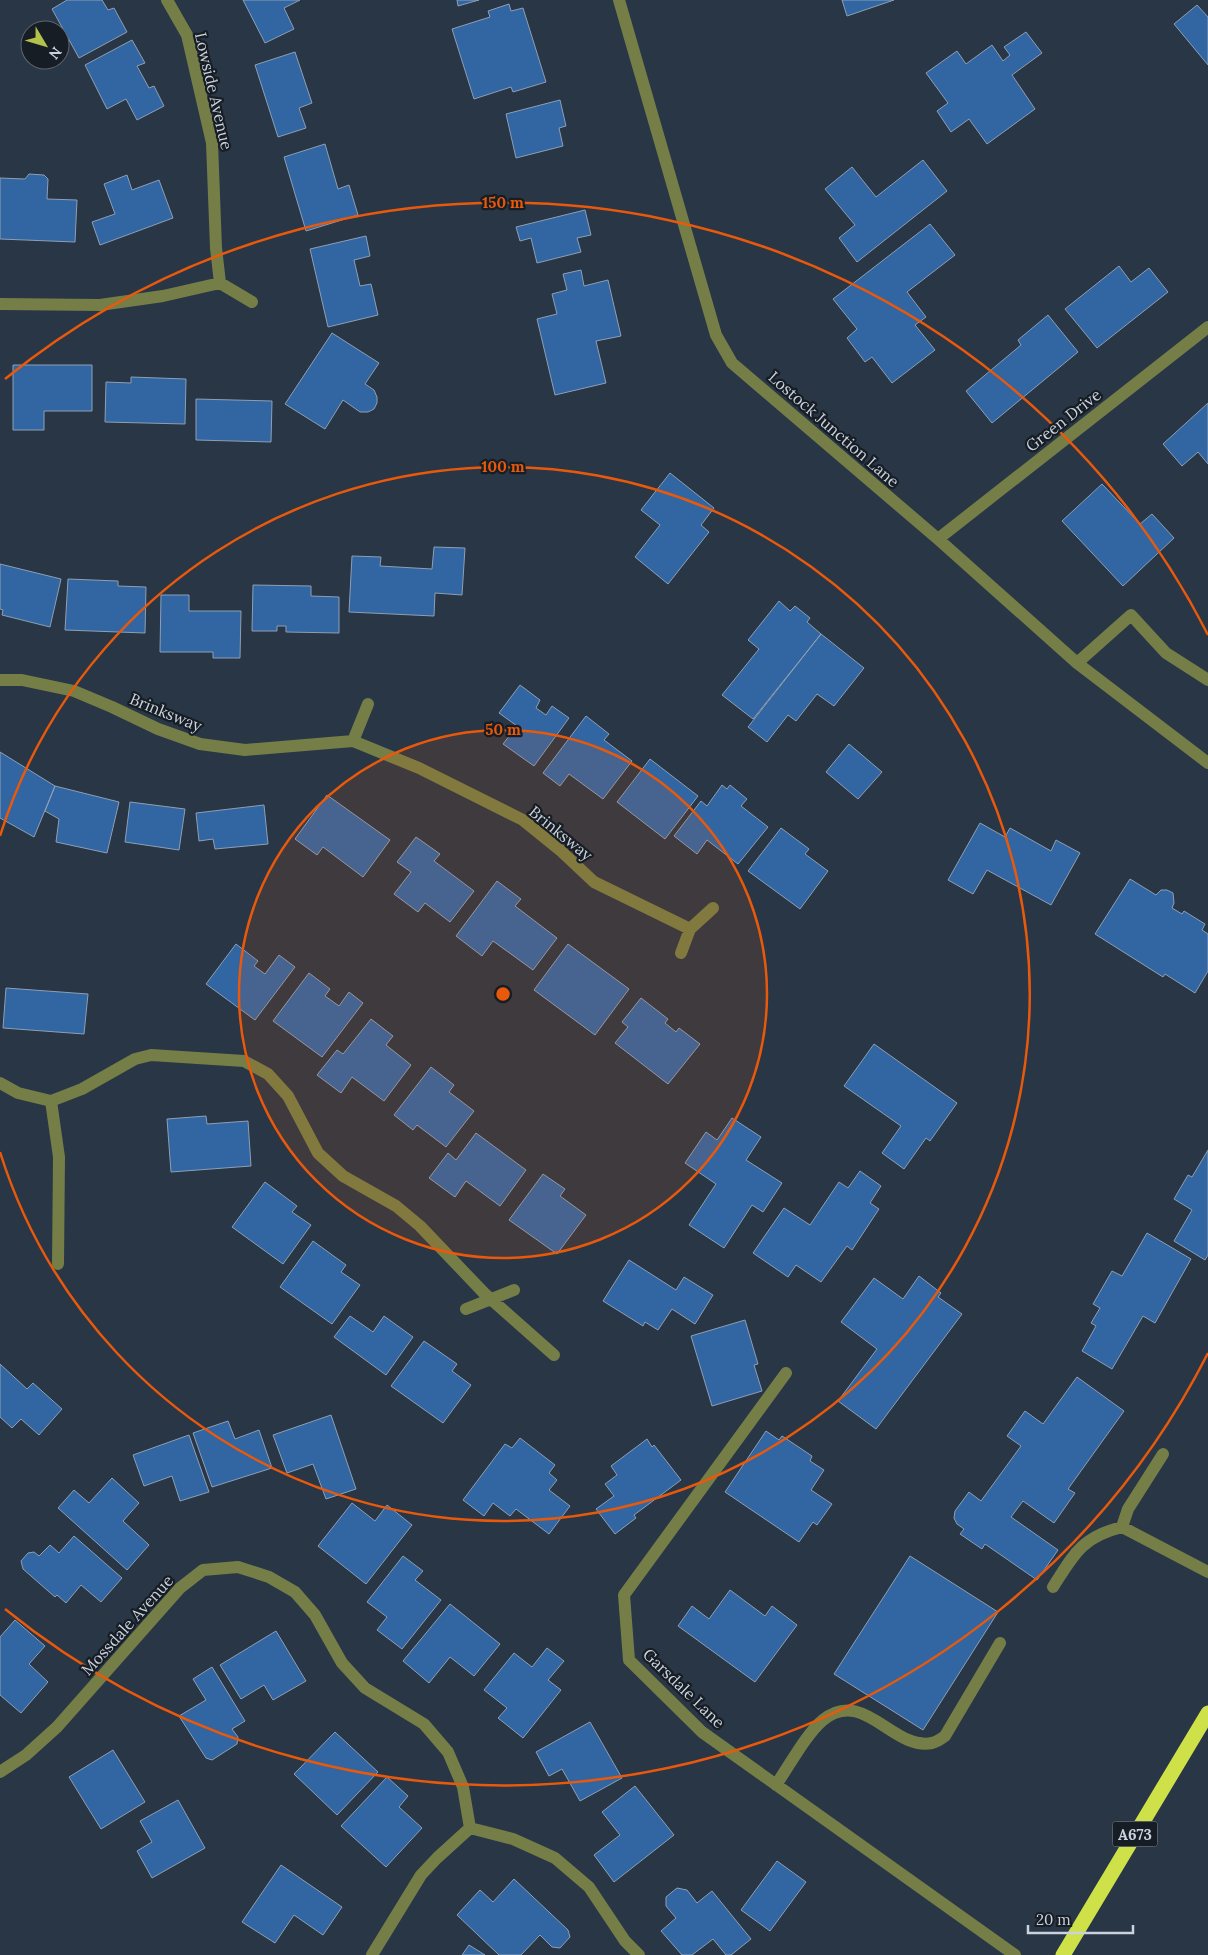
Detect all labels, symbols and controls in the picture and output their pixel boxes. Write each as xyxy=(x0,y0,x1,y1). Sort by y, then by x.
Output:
north arrow xyxy=(20,20,70,70)
street label: Lowside Avenue xyxy=(191,30,237,152)
text: N xyxy=(45,43,66,63)
text: 150 m xyxy=(482,193,524,212)
street label: Lostock Junction Lane xyxy=(765,367,904,491)
street label: Green Drive xyxy=(1021,384,1105,456)
text: 100 m xyxy=(482,457,525,476)
street label: Brinksway xyxy=(127,688,206,736)
text: 50 m xyxy=(485,720,521,739)
street label: Brinksway xyxy=(525,801,597,865)
centre of rings xyxy=(494,985,512,1003)
street label: Mossdale Avenue xyxy=(77,1570,178,1679)
street label: Garsdale Lane xyxy=(639,1644,729,1732)
road number: A673 xyxy=(1112,1822,1158,1846)
scale bar xyxy=(1028,1902,1133,1934)
text: 20 m xyxy=(1036,1910,1071,1929)

